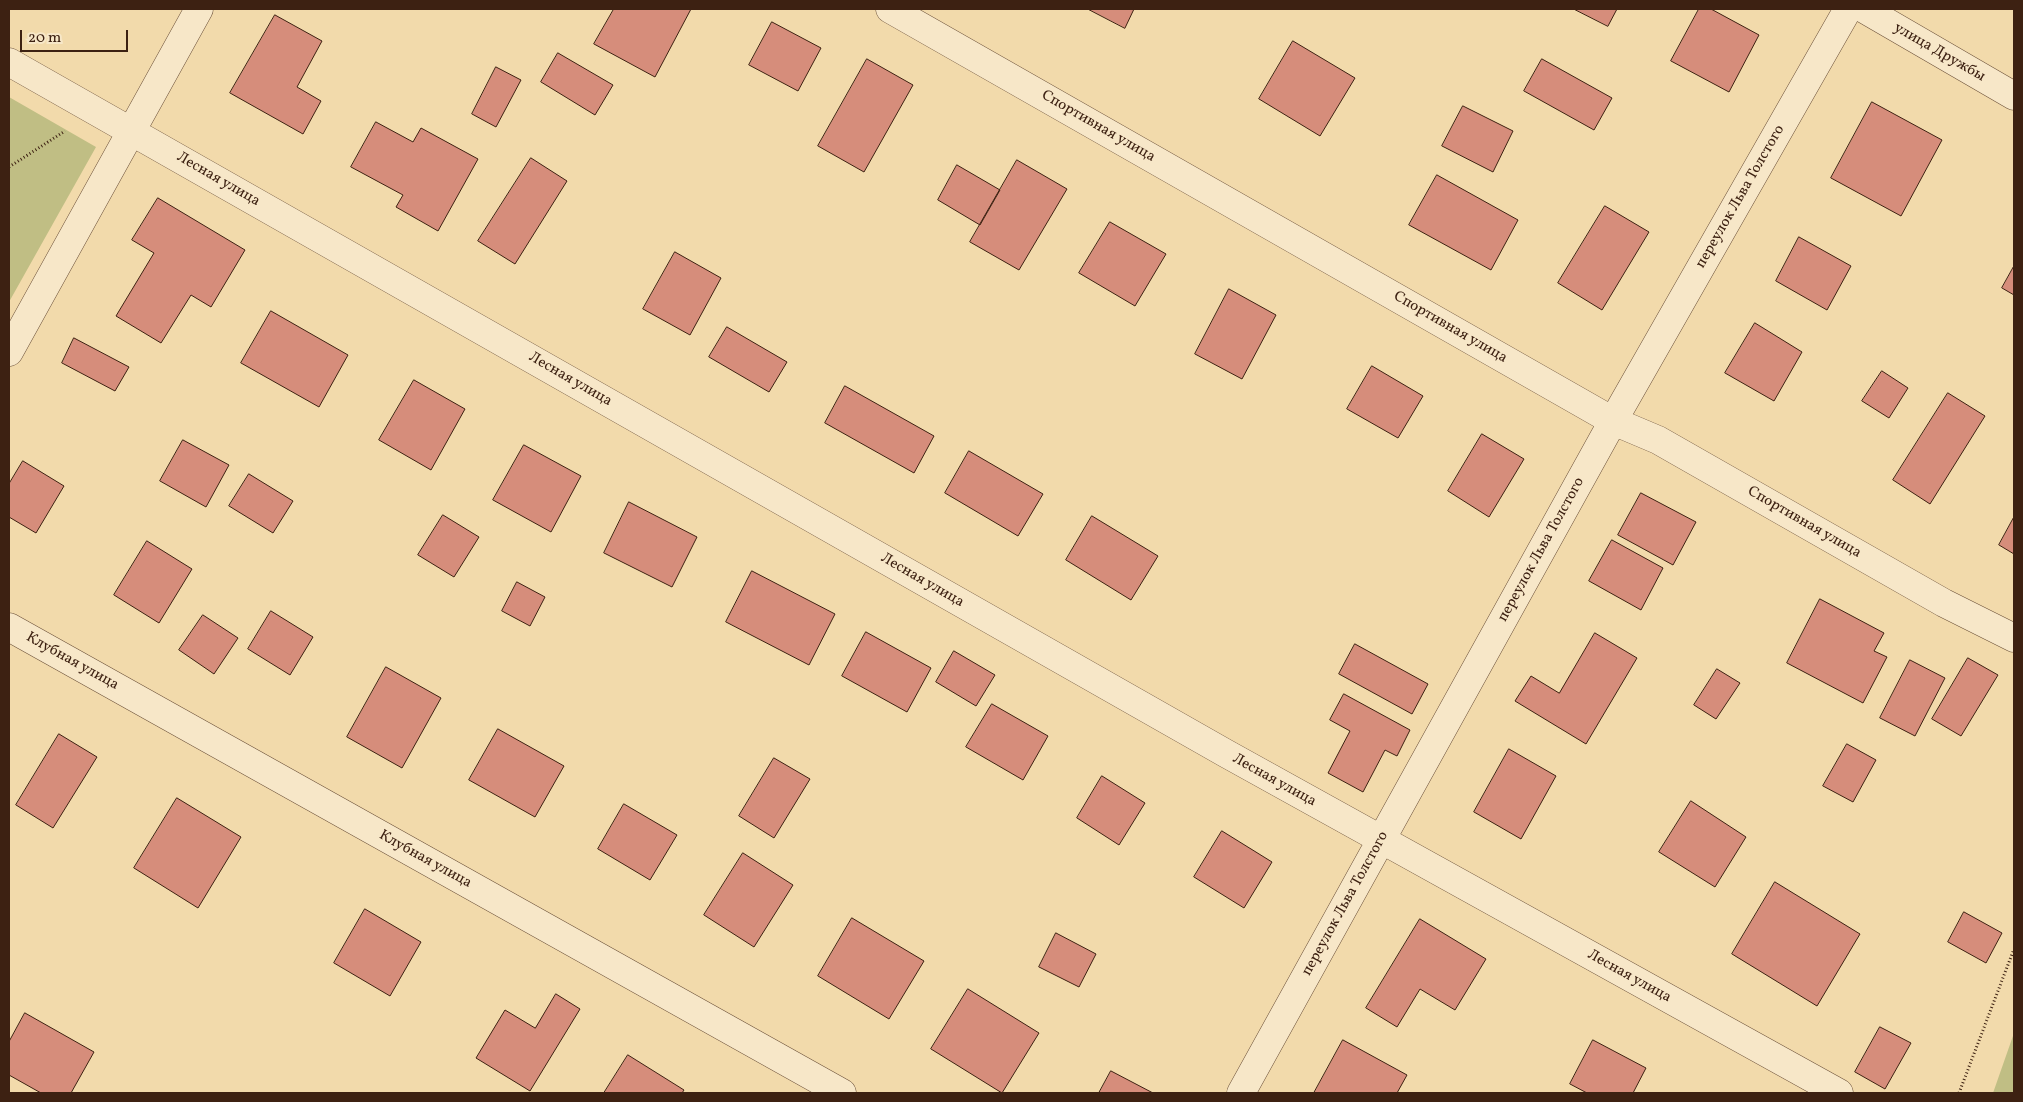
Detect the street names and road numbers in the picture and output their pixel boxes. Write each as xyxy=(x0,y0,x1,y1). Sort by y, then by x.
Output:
street label: улица Дружбы xyxy=(1890,20,1988,86)
street label: Спортивная улица xyxy=(1038,87,1158,167)
street label: переулок Льва Толстого xyxy=(1693,122,1789,272)
street label: Лесная улица xyxy=(173,149,263,211)
street label: Спортивная улица xyxy=(1390,288,1510,368)
street label: Лесная улица xyxy=(525,349,615,411)
street label: переулок Льва Толстого xyxy=(1495,475,1589,625)
street label: Спортивная улица xyxy=(1744,483,1864,563)
street label: Лесная улица xyxy=(877,550,967,612)
street label: Клубная улица xyxy=(22,629,122,695)
street label: Лесная улица xyxy=(1229,751,1319,811)
street label: Клубная улица xyxy=(375,827,475,893)
street label: переулок Льва Толстого xyxy=(1299,829,1393,979)
street label: Лесная улица xyxy=(1584,947,1674,1007)

